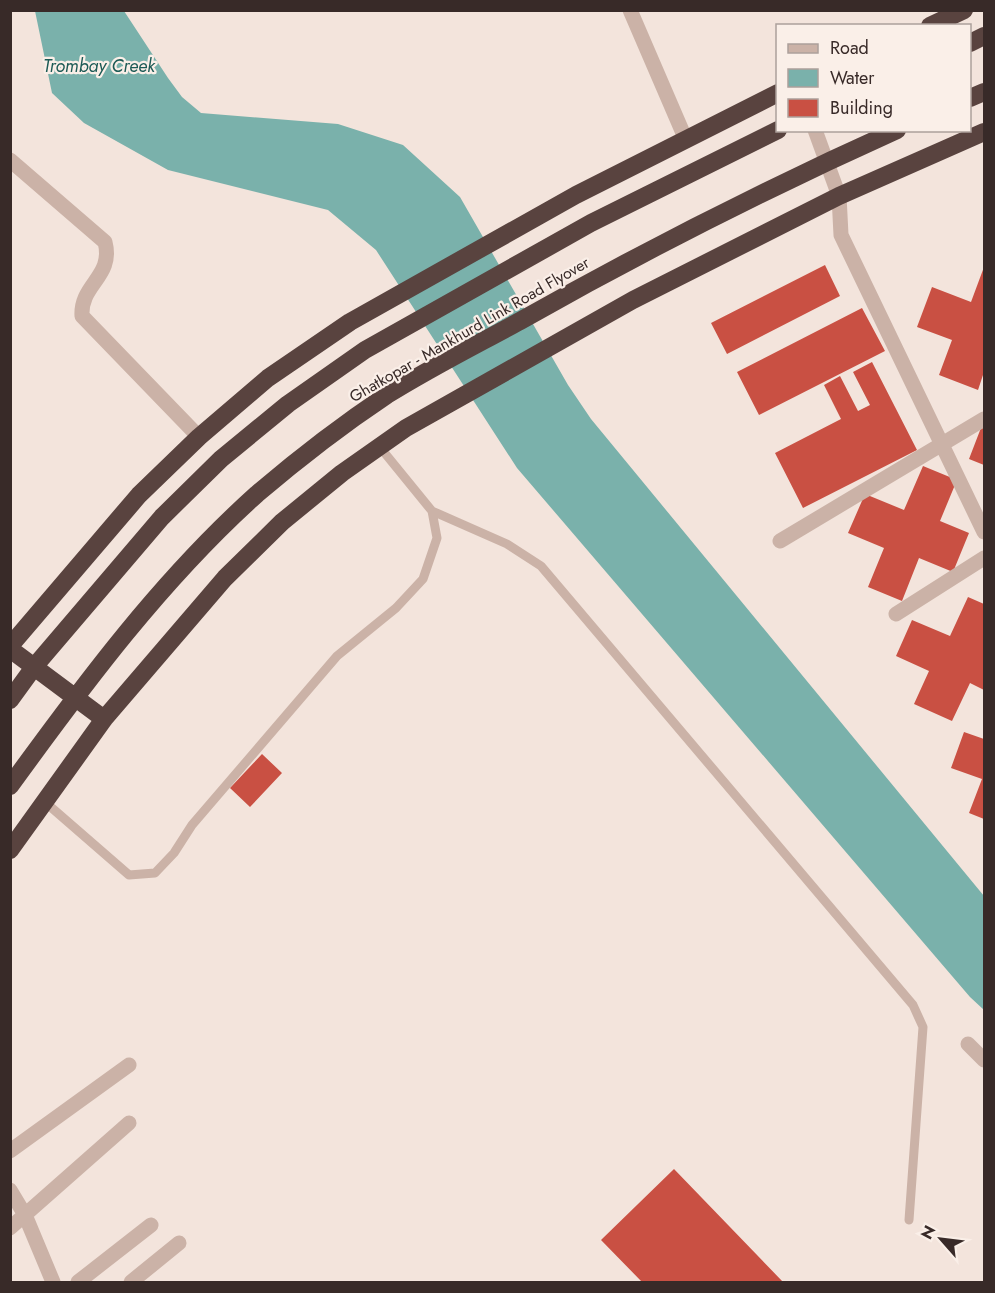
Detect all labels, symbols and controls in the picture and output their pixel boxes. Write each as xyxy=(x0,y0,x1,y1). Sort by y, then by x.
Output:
legend xyxy=(776,24,971,132)
text: Road xyxy=(830,35,869,61)
water label: Trombay Creek xyxy=(43,53,156,79)
text: Water xyxy=(830,65,875,91)
text: Building xyxy=(830,95,893,121)
street label: Ghatkopar - Mankhurd Link Road Flyover xyxy=(345,251,594,408)
north arrow xyxy=(911,1209,971,1269)
text: N xyxy=(915,1221,941,1243)

